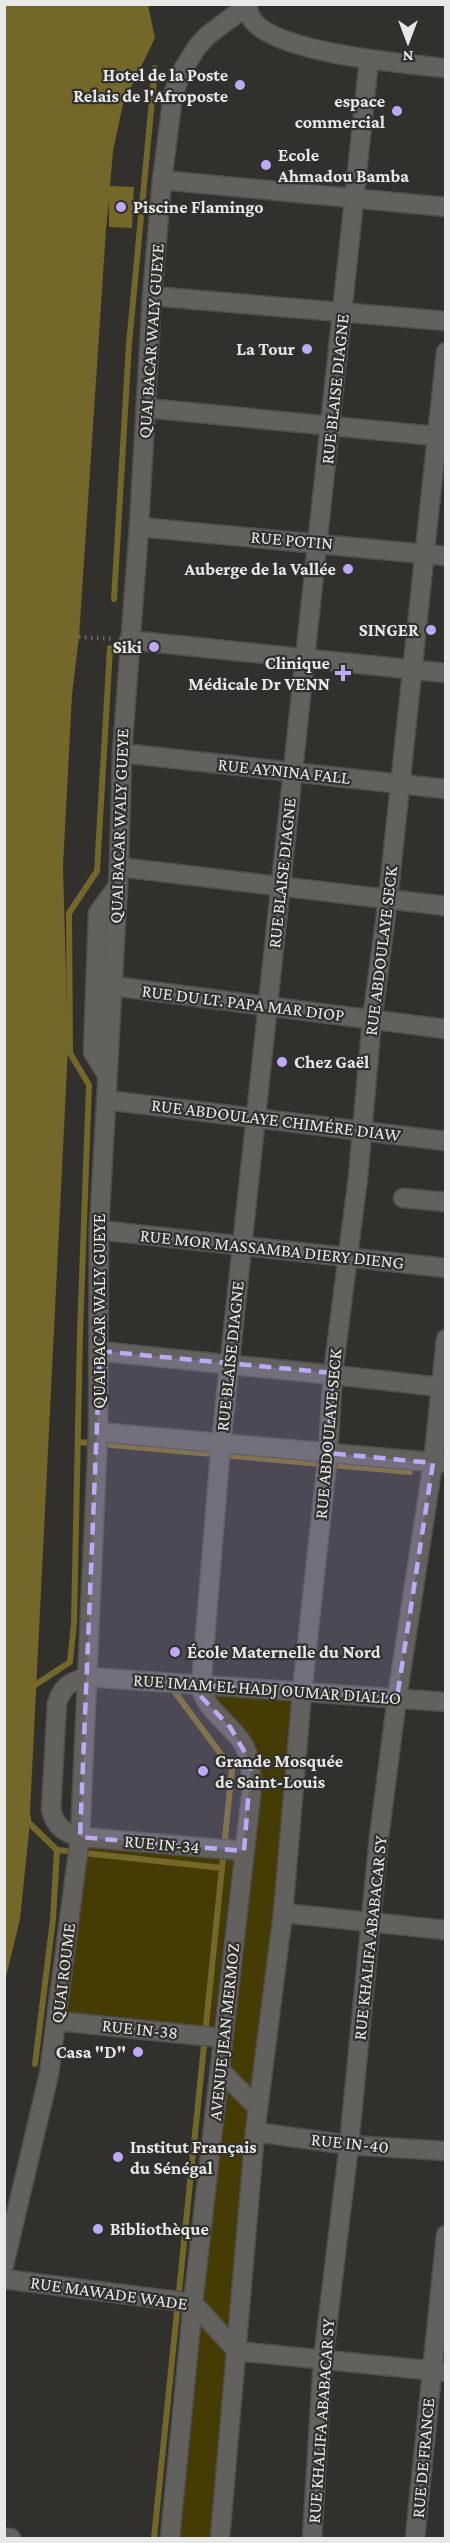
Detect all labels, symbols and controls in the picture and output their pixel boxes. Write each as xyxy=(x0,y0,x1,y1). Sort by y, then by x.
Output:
north arrow xyxy=(378,12,438,72)
text: N xyxy=(402,48,413,65)
place label: Hotel de la Poste Relais de l'Afroposte xyxy=(73,65,228,106)
marker: Hotel de la Poste Relais de l'Afroposte xyxy=(233,78,247,92)
place label: espace commercial xyxy=(295,91,385,132)
marker: espace commercial xyxy=(390,104,404,118)
place label: Ecole Ahmadou Bamba xyxy=(277,145,409,186)
marker: Ecole Ahmadou Bamba xyxy=(259,158,273,172)
place label: Piscine Flamingo xyxy=(133,197,264,217)
marker: Piscine Flamingo xyxy=(114,200,128,214)
street label: QUAI BACAR WALY GUEYE xyxy=(134,243,168,439)
street label: RUE BLAISE DIAGNE xyxy=(317,313,353,465)
place label: La Tour xyxy=(236,339,295,359)
marker: La Tour xyxy=(300,342,314,356)
street label: RUE POTIN xyxy=(250,526,334,554)
place label: Auberge de la Vallée xyxy=(183,559,336,579)
marker: Auberge de la Vallée xyxy=(341,562,355,576)
place label: SINGER xyxy=(359,620,420,640)
marker: SINGER xyxy=(424,623,438,637)
place label: Siki xyxy=(113,637,143,657)
marker: Siki xyxy=(147,640,161,654)
place label: Clinique Médicale Dr VENN xyxy=(188,653,330,694)
marker: Clinique Médicale Dr VENN xyxy=(334,664,352,682)
street label: QUAI BACAR WALY GUEYE xyxy=(106,728,132,924)
street label: RUE AYNINA FALL xyxy=(217,754,351,788)
street label: RUE BLAISE DIAGNE xyxy=(264,797,300,949)
street label: RUE ABDOULAYE SECK xyxy=(361,864,401,1037)
street label: RUE DU LT. PAPA MAR DIOP xyxy=(141,981,345,1025)
place label: Chez Gaël xyxy=(294,1052,369,1072)
marker: Chez Gaël xyxy=(275,1055,289,1069)
street label: RUE ABDOULAYE CHIMÉRE DIAW xyxy=(150,1095,402,1145)
street label: QUAI BACAR WALY GUEYE xyxy=(89,1213,109,1409)
street label: RUE MOR MASSAMBA DIERY DIENG xyxy=(139,1225,405,1273)
street label: RUE BLAISE DIAGNE xyxy=(212,1280,248,1432)
street label: RUE ABDOULAYE SECK xyxy=(311,1348,345,1520)
place label: École Maternelle du Nord xyxy=(187,1642,381,1662)
marker: École Maternelle du Nord xyxy=(168,1645,182,1659)
street label: RUE IMAM EL HADJ OUMAR DIALLO xyxy=(132,1670,402,1708)
place label: Grande Mosquée de Saint-Louis xyxy=(215,1751,343,1792)
marker: Grande Mosquée de Saint-Louis xyxy=(196,1764,210,1778)
street label: RUE IN-34 xyxy=(123,1831,201,1857)
street label: RUE KHALIFA ABABACAR SY xyxy=(349,1834,391,2041)
street label: QUAI ROUME xyxy=(47,1922,79,2024)
street label: AVENUE JEAN MERMOZ xyxy=(205,1942,243,2122)
street label: RUE IN-38 xyxy=(101,2015,179,2043)
place label: Casa "D" xyxy=(56,2042,126,2062)
marker: Casa "D" xyxy=(131,2045,145,2059)
street label: RUE IN-40 xyxy=(310,2129,390,2157)
place label: Institut Français du Sénégal xyxy=(130,2137,257,2178)
marker: Institut Français du Sénégal xyxy=(111,2150,125,2164)
place label: Bibliothèque xyxy=(110,2219,209,2239)
marker: Bibliothèque xyxy=(91,2222,105,2236)
street label: RUE MAWADE WADE xyxy=(29,2272,189,2314)
street label: RUE KHALIFA ABABACAR SY xyxy=(304,2317,338,2524)
street label: RUE DE FRANCE xyxy=(408,2397,438,2519)

